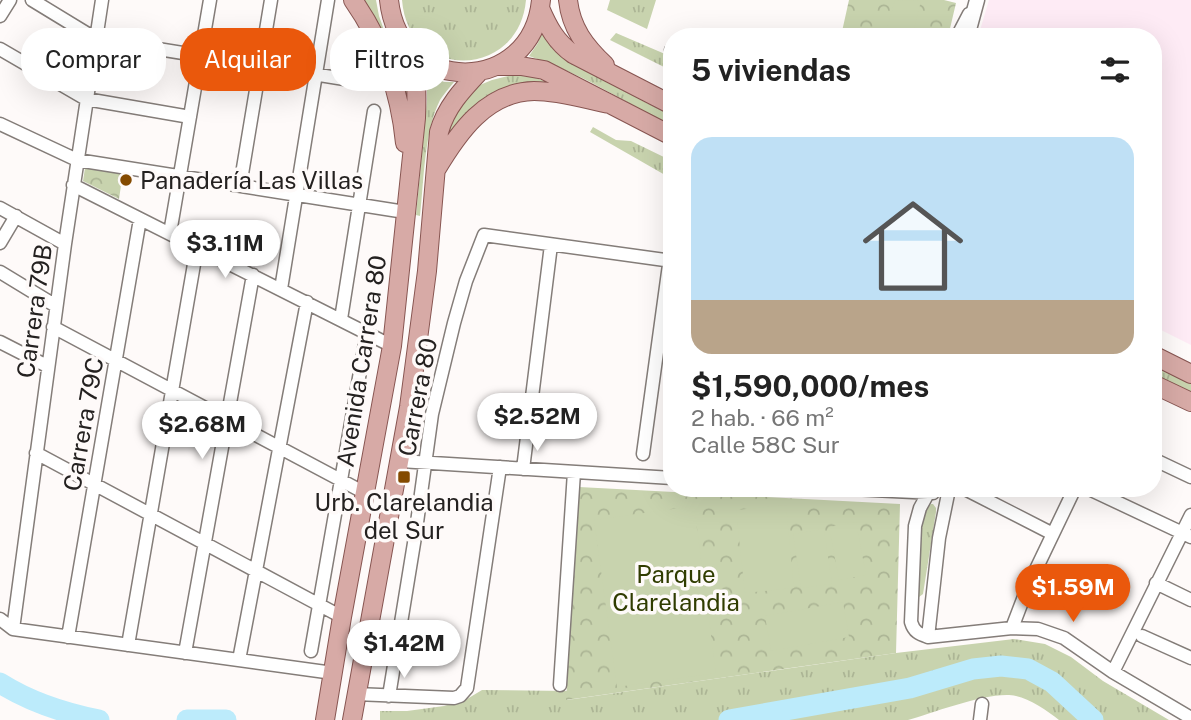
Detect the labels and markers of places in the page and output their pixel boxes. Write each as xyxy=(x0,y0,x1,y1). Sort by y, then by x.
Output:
place label: Panadería Las Villas xyxy=(140,166,363,194)
marker: Panadería Las Villas xyxy=(118,172,134,188)
pin: $3.11M xyxy=(168,220,282,280)
pin: $2.52M xyxy=(480,393,594,453)
pin: $2.68M xyxy=(145,402,259,461)
marker: Urb. Clarelandia del Sur xyxy=(396,469,412,485)
place label: Urb. Clarelandia del Sur xyxy=(314,488,494,544)
pin: $1.59M xyxy=(1016,564,1130,624)
pin: $1.42M xyxy=(347,620,461,680)

